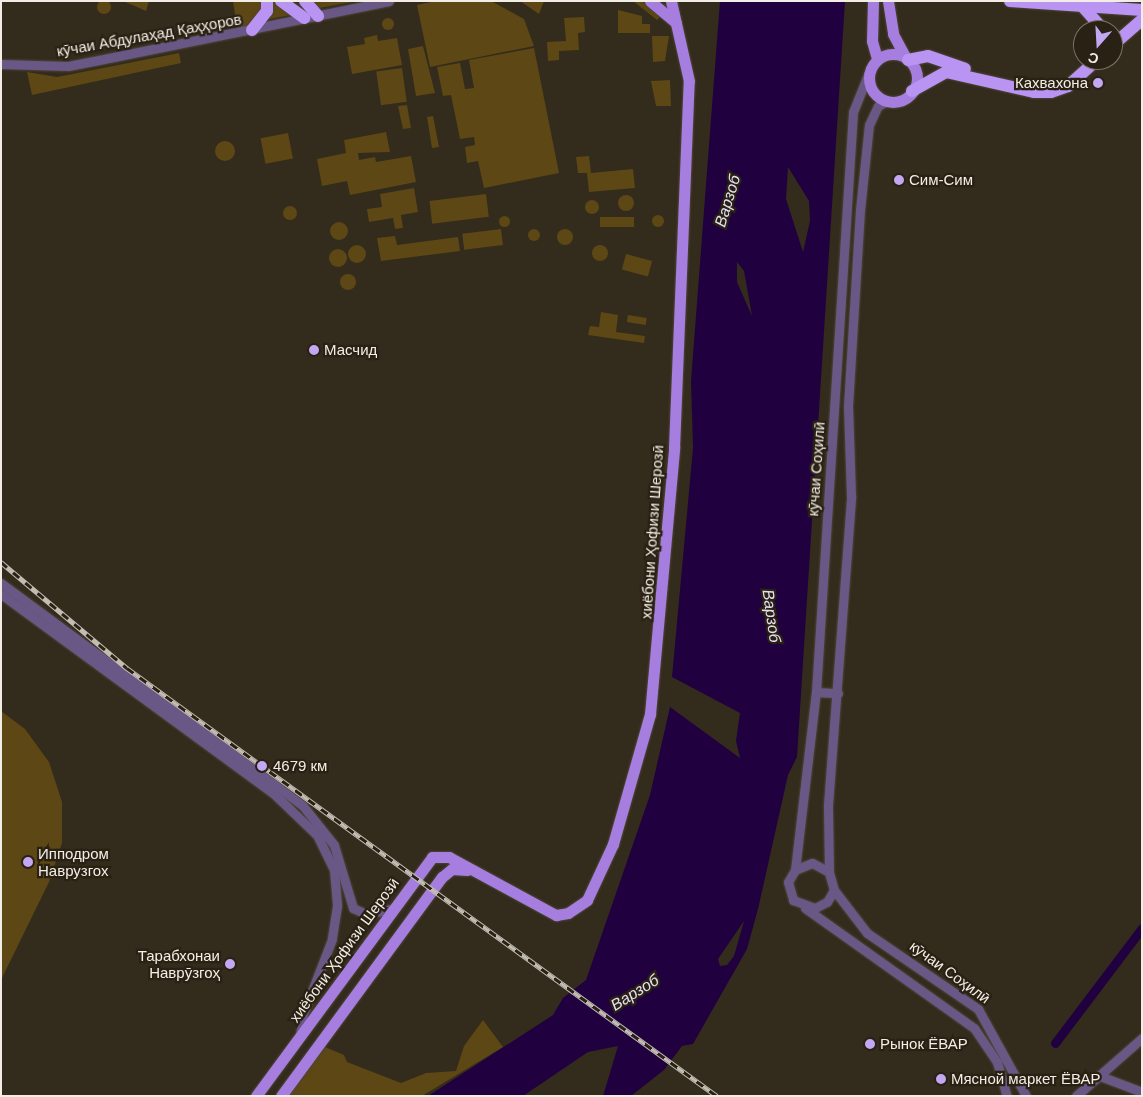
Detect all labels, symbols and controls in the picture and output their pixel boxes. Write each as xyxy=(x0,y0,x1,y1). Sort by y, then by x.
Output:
street label: кӯчаи Абдулаҳад Қаҳҳоров xyxy=(55,10,243,60)
north arrow xyxy=(1073,20,1123,70)
text: С xyxy=(1086,49,1101,67)
place label: Кахвахона xyxy=(1015,74,1088,92)
marker: Кахвахона xyxy=(1092,77,1104,89)
place label: Сим-Сим xyxy=(909,171,973,189)
water label: Варзоб xyxy=(711,173,745,229)
marker: Сим-Сим xyxy=(893,174,905,186)
place label: Масчид xyxy=(324,341,377,359)
marker: Масчид xyxy=(308,344,320,356)
street label: кӯчаи Соҳилӣ xyxy=(804,421,828,517)
street label: хиёбони Ҳофизи Шерозӣ xyxy=(637,444,667,620)
water label: Варзоб xyxy=(758,588,784,644)
place label: 4679 км xyxy=(273,757,327,775)
marker: 4679 км xyxy=(255,759,269,773)
place label: Ипподром Наврузгох xyxy=(38,844,109,879)
marker: Ипподром Наврузгох xyxy=(22,856,34,868)
street label: хиёбони Ҳофизи Шерозӣ xyxy=(285,874,403,1026)
street label: кӯчаи Соҳилӣ xyxy=(906,937,994,1007)
place label: Тарабхонаи Наврӯзгоҳ xyxy=(138,946,220,981)
marker: Тарабхонаи Наврӯзгоҳ xyxy=(224,958,236,970)
water label: Варзоб xyxy=(607,971,663,1015)
place label: Рынок ЁВАР xyxy=(880,1035,968,1053)
marker: Рынок ЁВАР xyxy=(864,1038,876,1050)
place label: Мясной маркет ЁВАР xyxy=(951,1070,1100,1088)
marker: Мясной маркет ЁВАР xyxy=(935,1073,947,1085)

